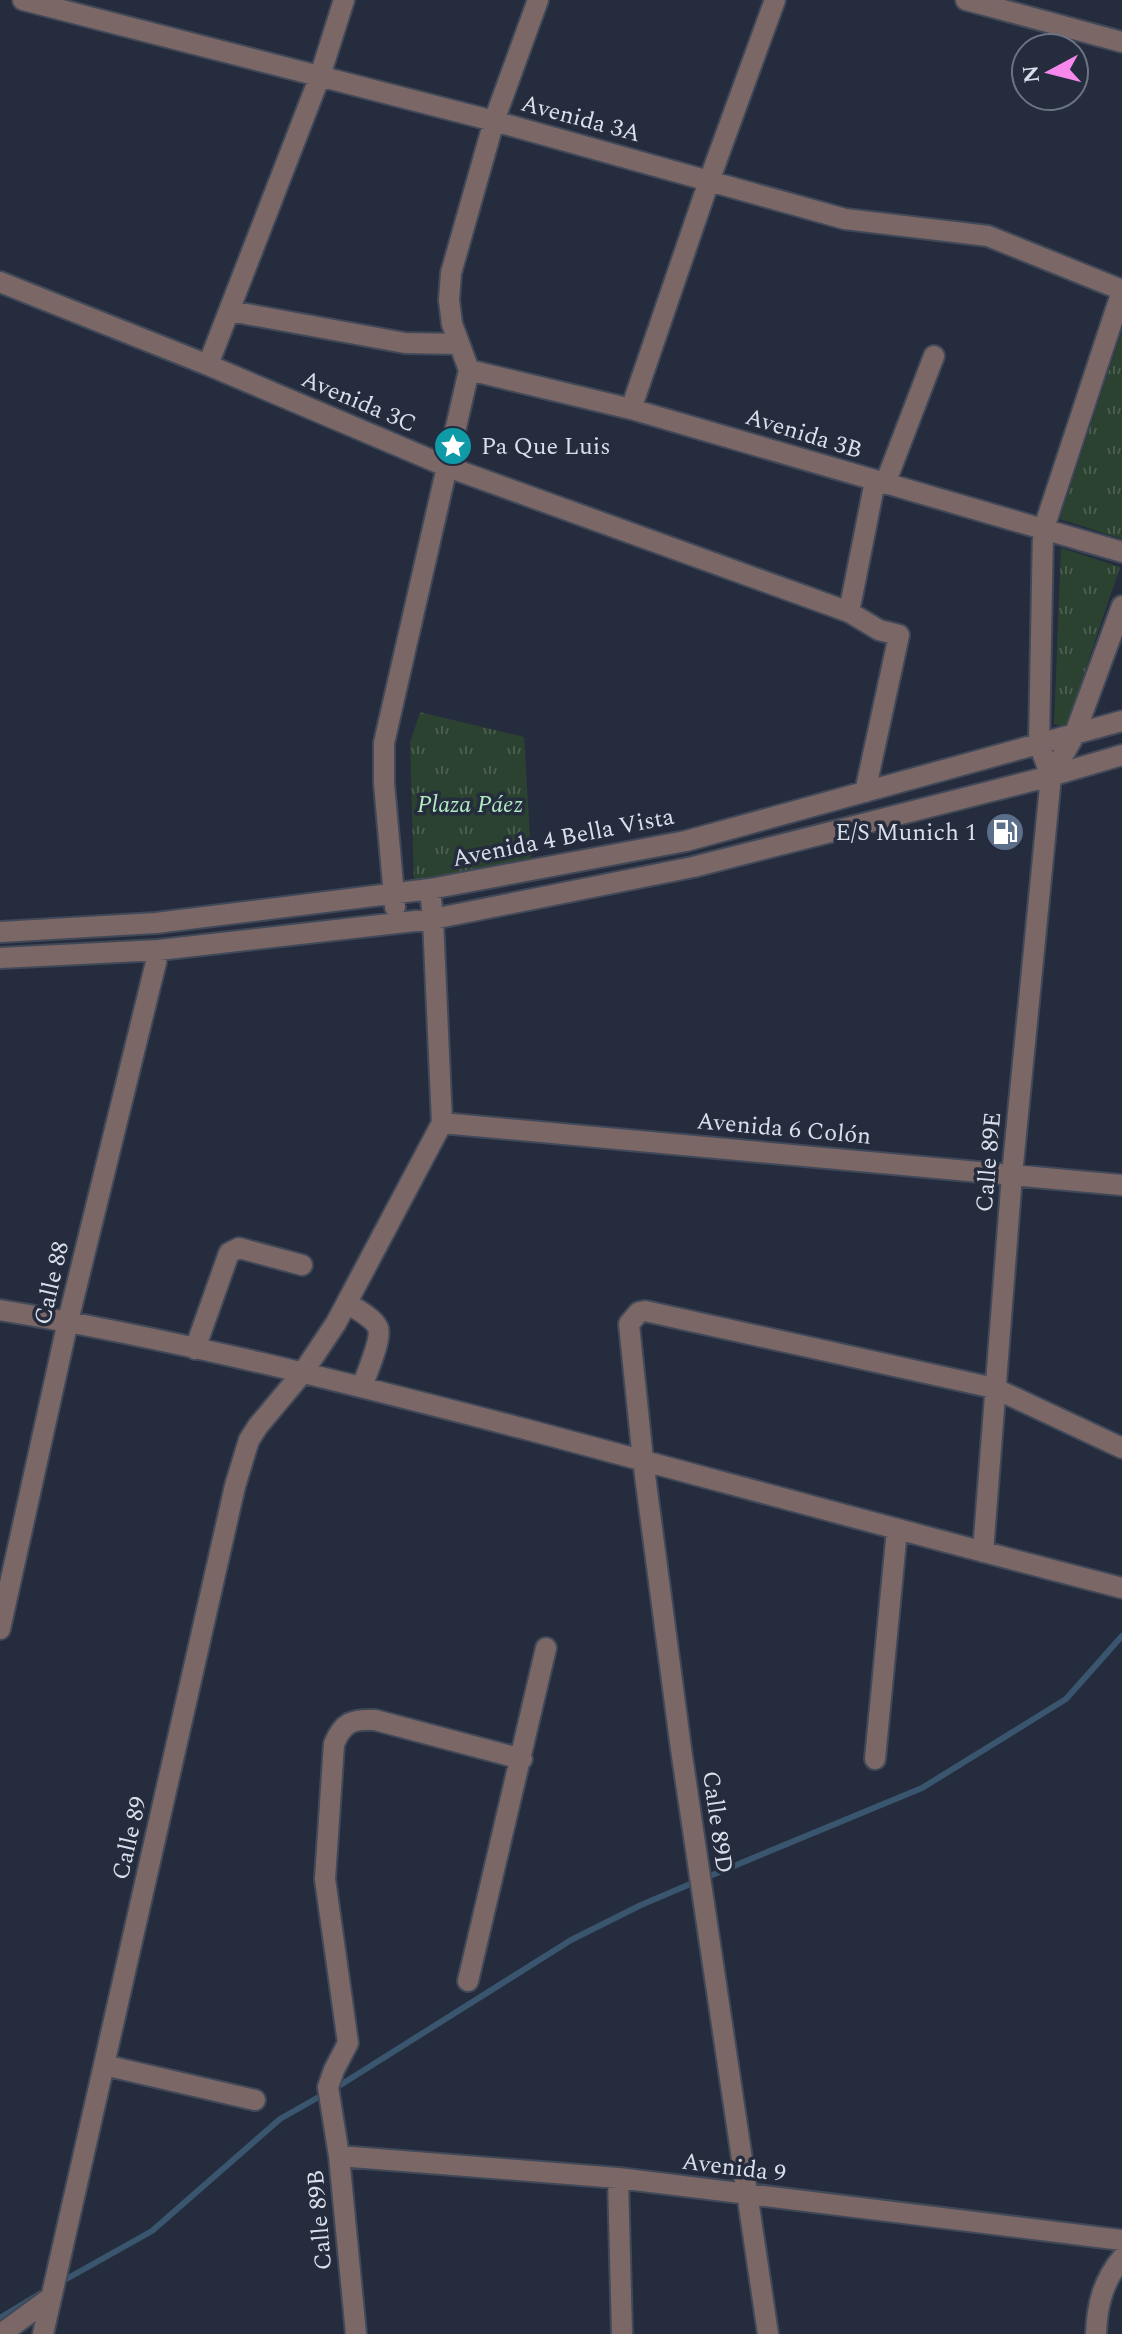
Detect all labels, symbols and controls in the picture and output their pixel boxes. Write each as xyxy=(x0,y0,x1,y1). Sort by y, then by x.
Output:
north arrow xyxy=(1010,32,1090,112)
text: N xyxy=(1014,63,1049,85)
street label: Avenida 3A xyxy=(517,86,645,152)
street label: Avenida 3C xyxy=(295,361,422,442)
street label: Avenida 3B xyxy=(741,399,867,469)
place icon: Pa Que Luis xyxy=(432,425,474,467)
place label: Pa Que Luis xyxy=(481,429,611,465)
park label: Plaza Páez xyxy=(417,787,523,823)
street label: Avenida 4 Bella Vista xyxy=(449,799,678,877)
fuel station icon: E/S Munich 1 xyxy=(984,811,1026,853)
place label: E/S Munich 1 xyxy=(835,815,977,851)
street label: Avenida 6 Colón xyxy=(695,1103,873,1155)
street label: Calle 89E xyxy=(967,1110,1011,1214)
street label: Calle 88 xyxy=(25,1238,79,1329)
street label: Calle 89D xyxy=(692,1768,742,1876)
street label: Calle 89 xyxy=(103,1793,157,1884)
street label: Avenida 9 xyxy=(680,2144,788,2192)
street label: Calle 89B xyxy=(298,2168,342,2272)

